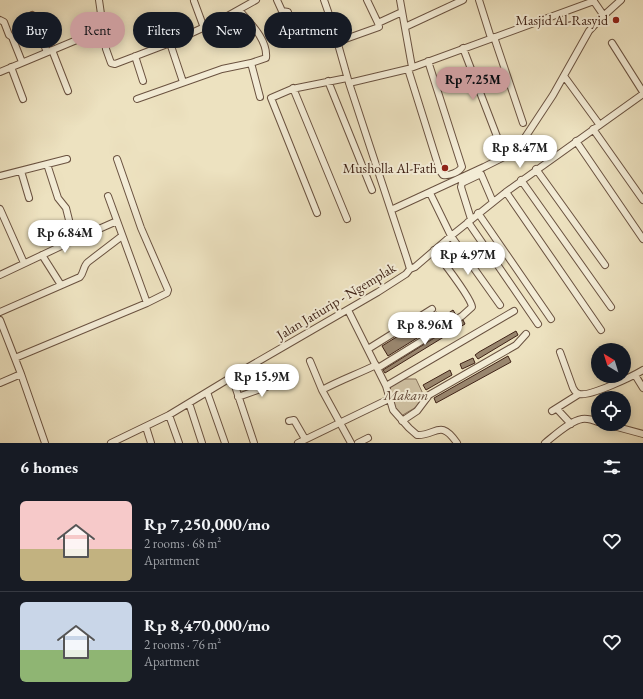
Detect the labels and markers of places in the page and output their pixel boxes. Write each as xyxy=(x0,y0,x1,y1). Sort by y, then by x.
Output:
place label: Masjid Al-Rasyid xyxy=(516,11,609,29)
marker: Masjid Al-Rasyid xyxy=(611,15,621,25)
pin: Rp 7.25M xyxy=(432,67,514,101)
pin: Rp 8.47M xyxy=(479,135,561,169)
place label: Musholla Al-Fath xyxy=(343,159,437,177)
marker: Musholla Al-Fath xyxy=(440,163,450,173)
pin: Rp 6.84M xyxy=(24,220,106,254)
pin: Rp 4.97M xyxy=(427,242,509,276)
pin: Rp 8.96M xyxy=(384,312,466,346)
pin: Rp 15.9M xyxy=(221,364,303,398)

